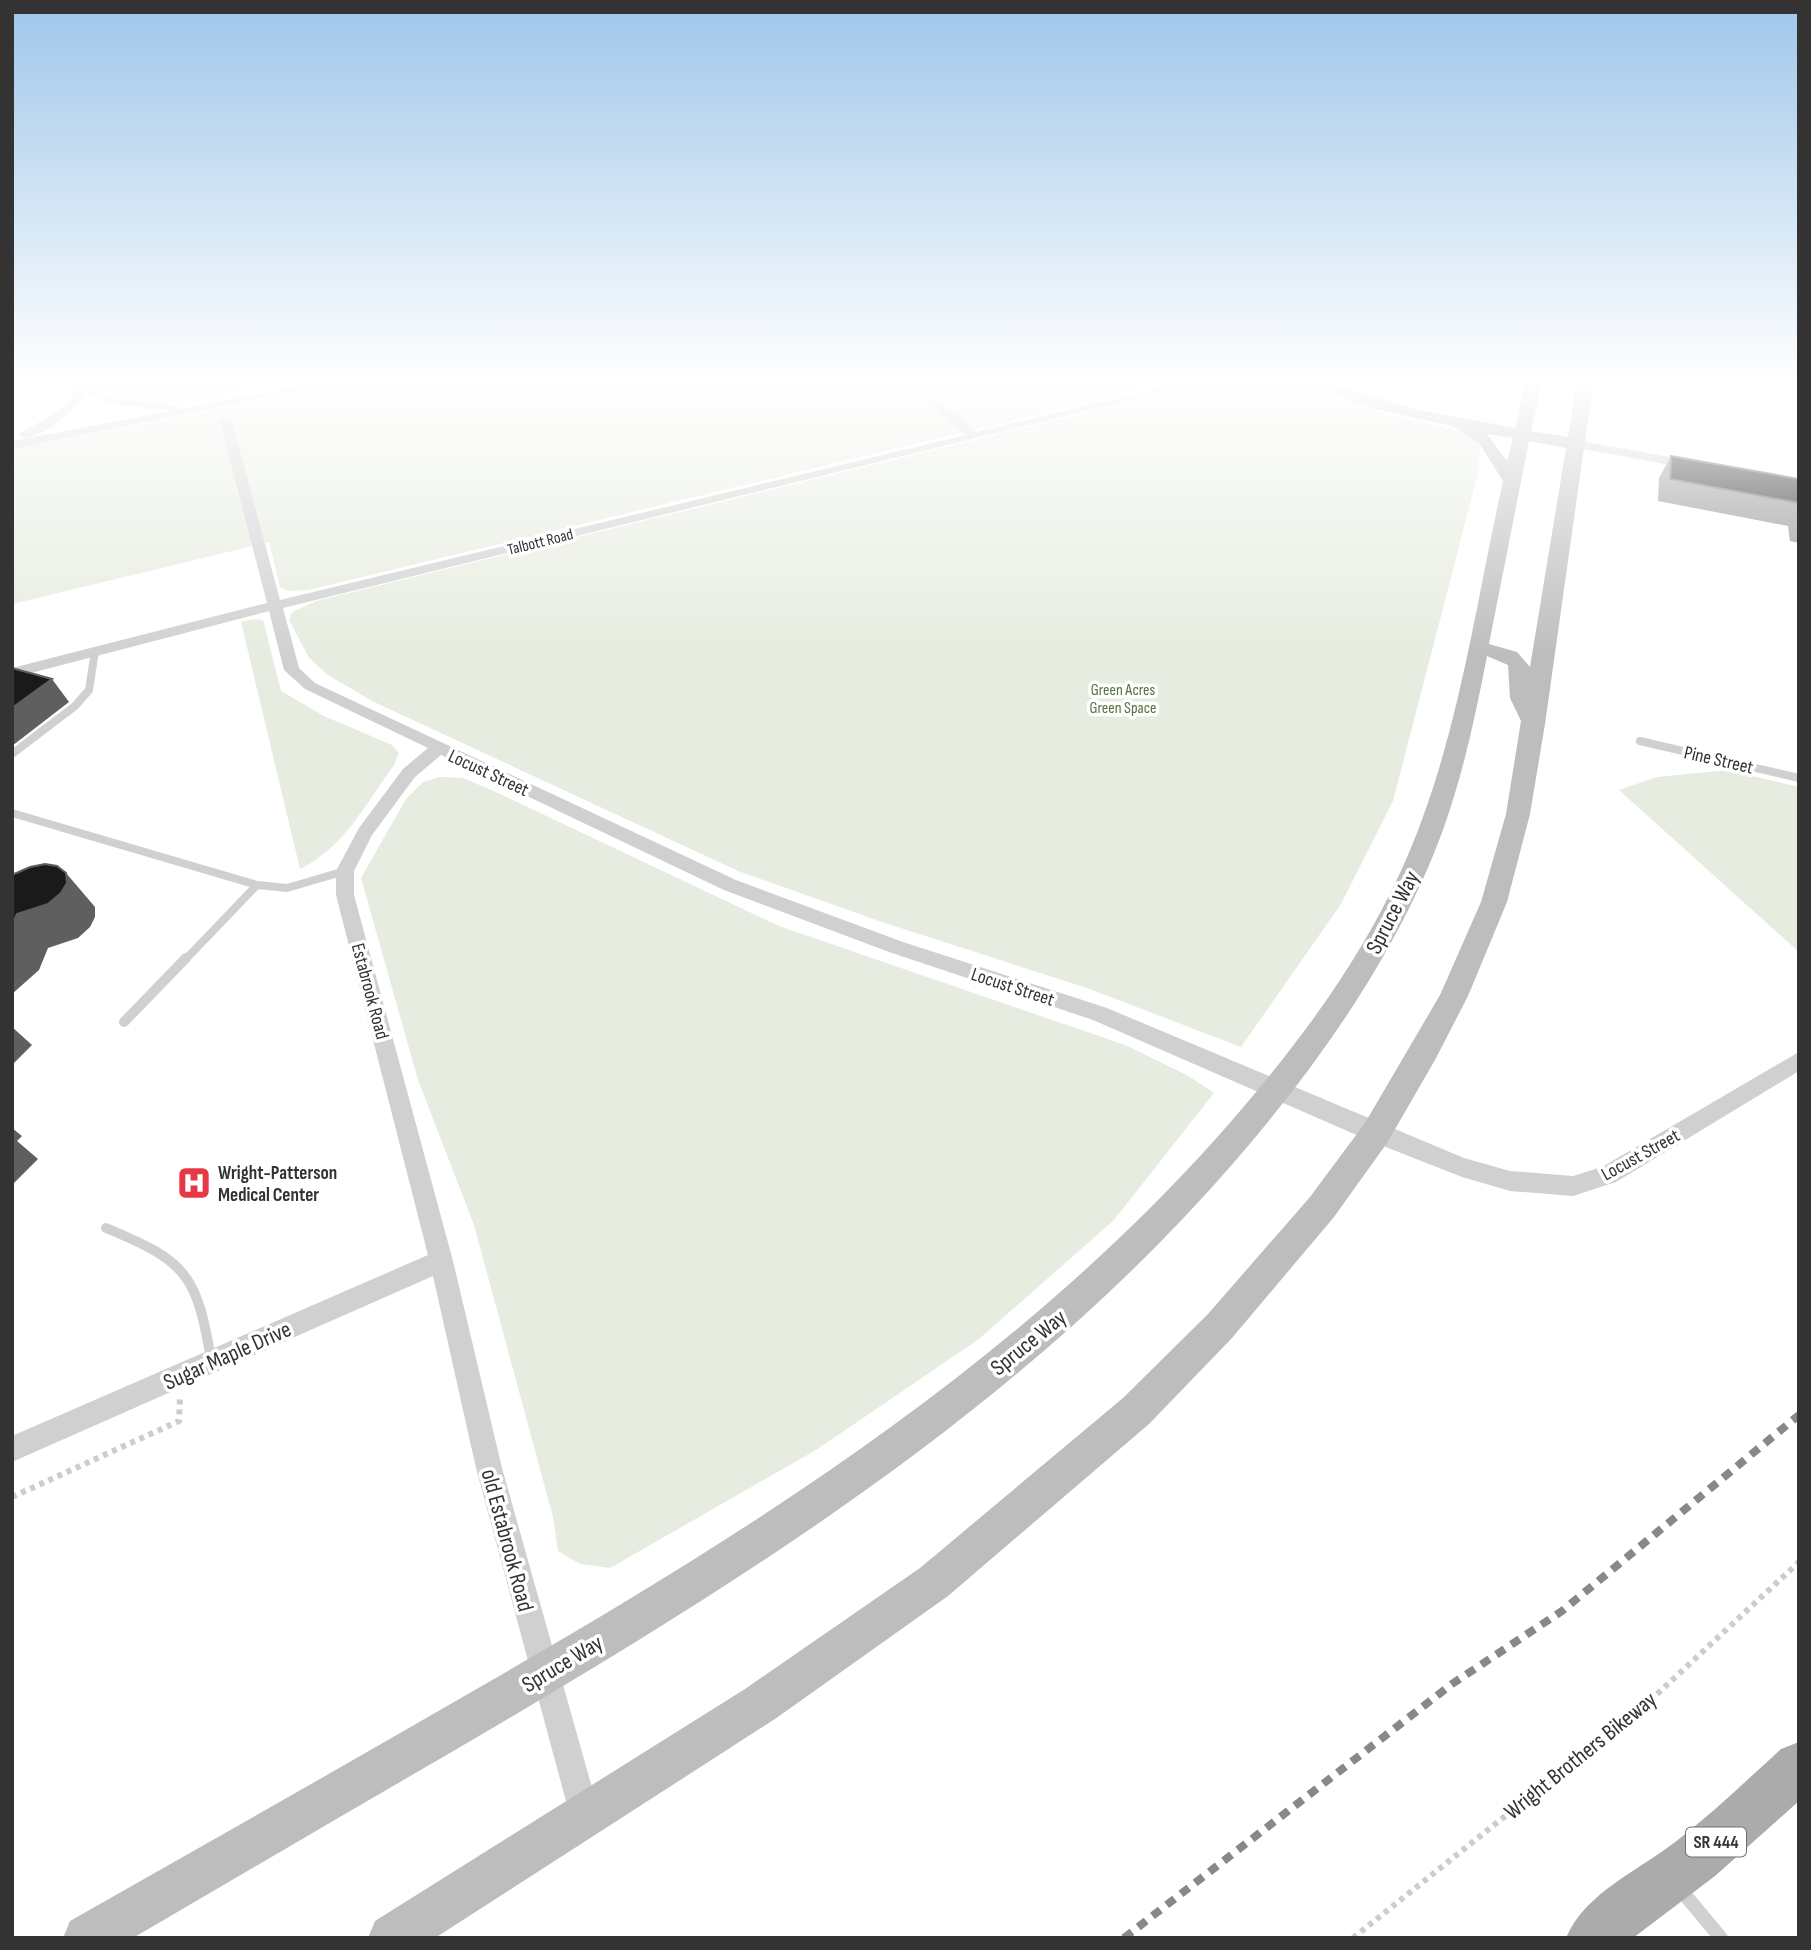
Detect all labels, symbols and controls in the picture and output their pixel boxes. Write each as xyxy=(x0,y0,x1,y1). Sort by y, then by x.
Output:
street label: Talbott Road xyxy=(506,525,575,560)
park label: Green Acres Green Space xyxy=(1090,681,1157,718)
street label: Pine Street xyxy=(1682,741,1756,780)
street label: Locust Street xyxy=(445,745,532,802)
street label: Spruce Way xyxy=(1360,866,1426,959)
street label: Estabrook Road xyxy=(346,941,393,1042)
street label: Locust Street xyxy=(968,963,1057,1012)
street label: Locust Street xyxy=(1598,1124,1684,1186)
place label: Wright-Patterson Medical Center xyxy=(218,1162,337,1207)
hospital icon: Wright-Patterson Medical Center xyxy=(175,1164,213,1202)
street label: Spruce Way xyxy=(985,1304,1072,1382)
street label: Sugar Maple Drive xyxy=(159,1315,296,1397)
street label: old Estabrook Road xyxy=(475,1466,539,1614)
street label: Spruce Way xyxy=(517,1629,608,1699)
street label: Wright Brothers Bikeway xyxy=(1499,1686,1663,1826)
road number: SR 444 xyxy=(1686,1828,1746,1856)

